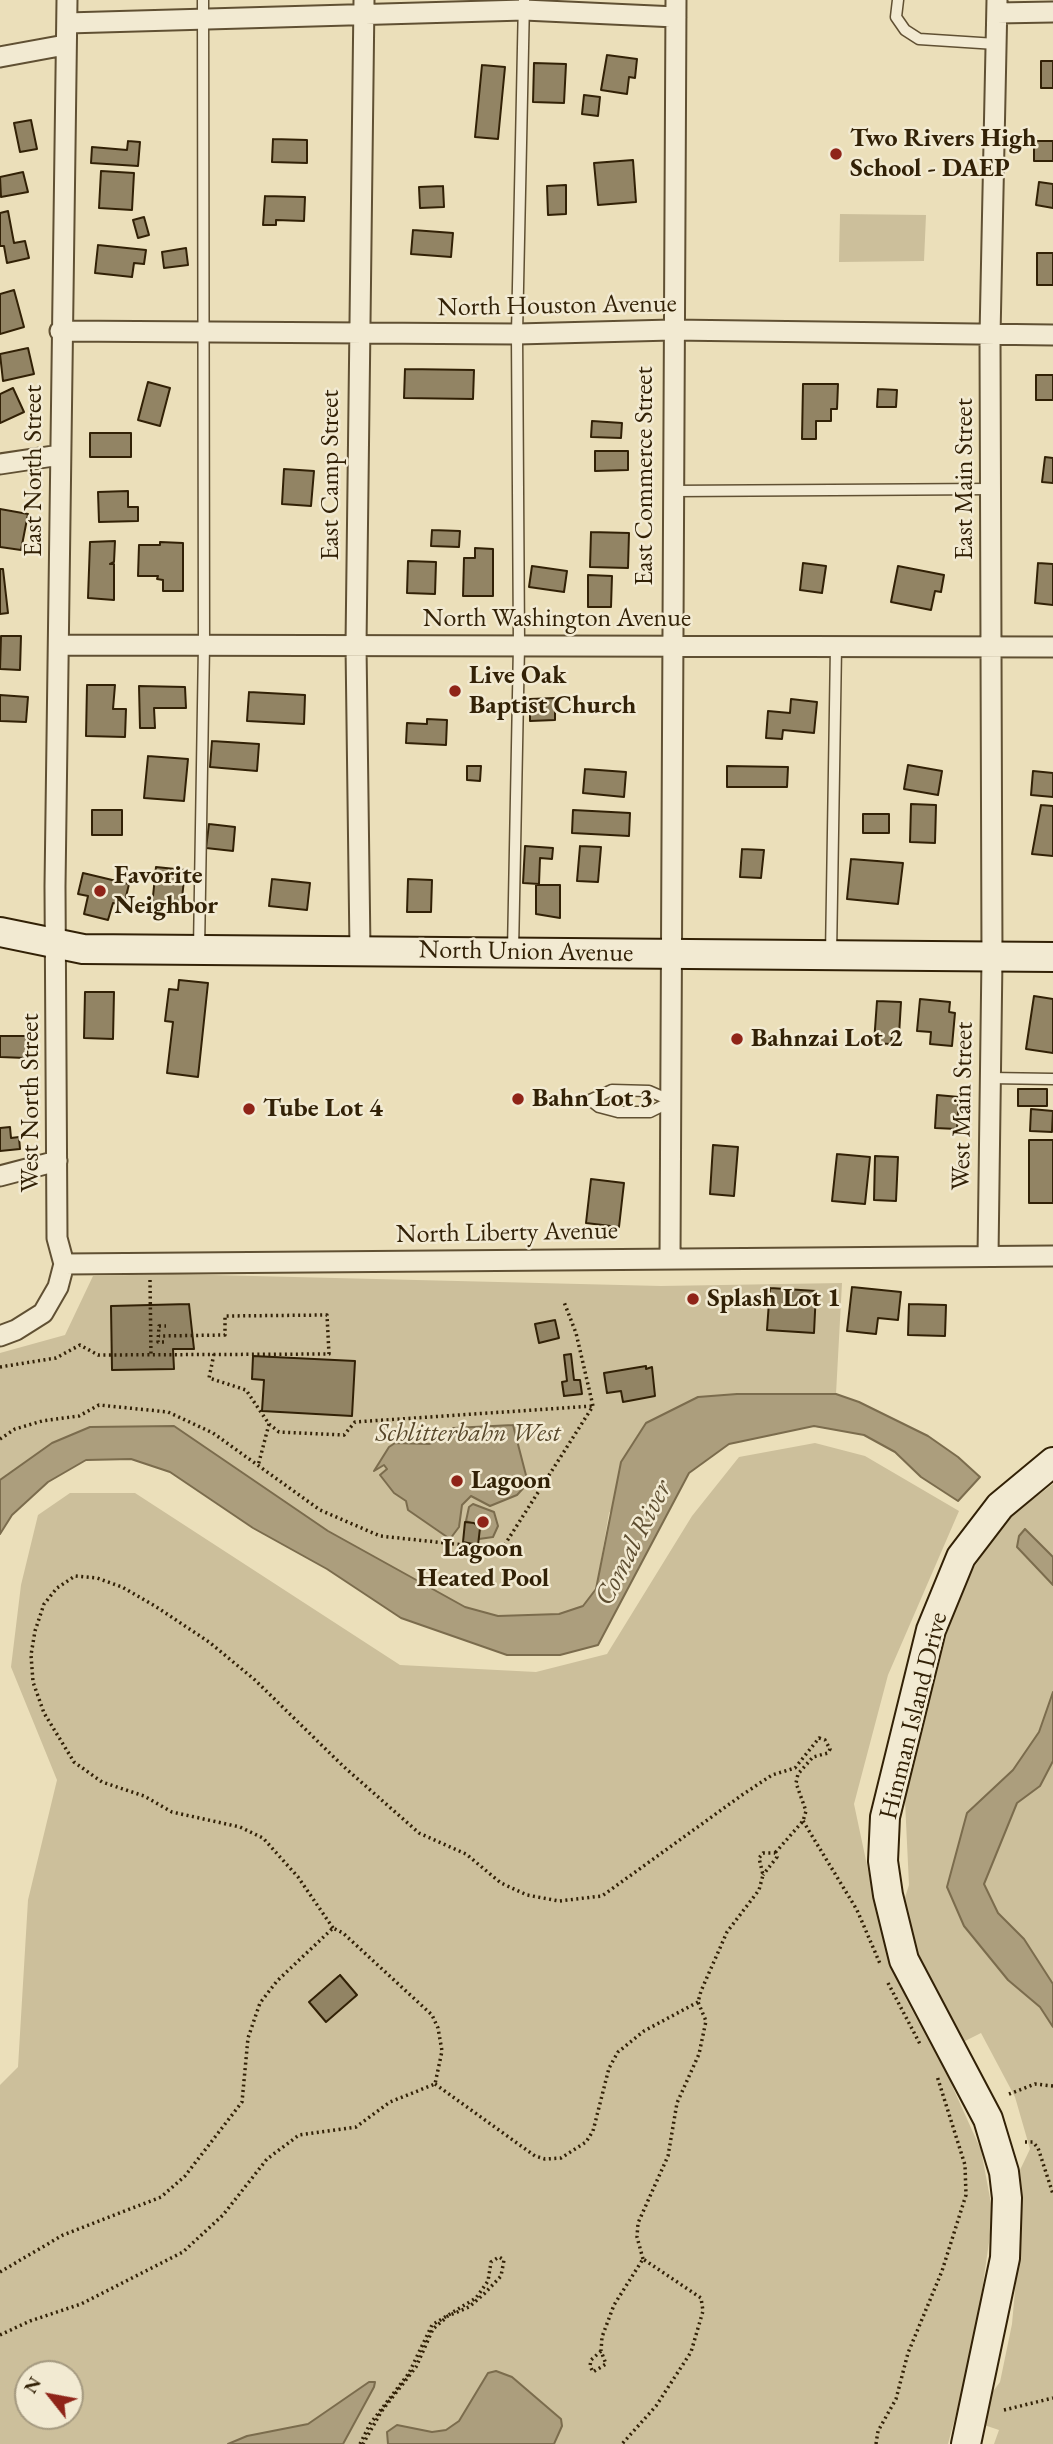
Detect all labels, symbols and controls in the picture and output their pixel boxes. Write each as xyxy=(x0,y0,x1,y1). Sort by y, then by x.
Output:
place label: Two Rivers High School - DAEP xyxy=(850,123,1037,184)
marker: Two Rivers High School - DAEP xyxy=(828,146,844,162)
street label: North Houston Avenue xyxy=(437,288,677,324)
street label: East Commerce Street xyxy=(629,366,661,586)
street label: East North Street xyxy=(18,385,50,557)
street label: East Camp Street xyxy=(315,389,347,561)
street label: East Main Street xyxy=(949,398,981,560)
street label: North Washington Avenue xyxy=(423,603,691,635)
place label: Live Oak Baptist Church xyxy=(469,660,636,722)
marker: Live Oak Baptist Church xyxy=(447,683,463,699)
place label: Favorite Neighbor xyxy=(114,860,218,922)
marker: Favorite Neighbor xyxy=(92,883,108,899)
street label: North Union Avenue xyxy=(418,935,634,969)
street label: West North Street xyxy=(15,1013,47,1193)
street label: West Main Street xyxy=(946,1021,980,1191)
place label: Bahnzai Lot 2 xyxy=(751,1023,903,1055)
marker: Bahnzai Lot 2 xyxy=(729,1031,745,1047)
place label: Bahn Lot 3 xyxy=(532,1083,653,1115)
marker: Bahn Lot 3 xyxy=(510,1091,526,1107)
place label: Tube Lot 4 xyxy=(263,1093,383,1125)
marker: Tube Lot 4 xyxy=(241,1101,257,1117)
street label: North Liberty Avenue xyxy=(396,1215,618,1251)
place label: Splash Lot 1 xyxy=(707,1283,841,1315)
marker: Splash Lot 1 xyxy=(685,1291,701,1307)
park label: Schlitterbahn West xyxy=(375,1418,561,1450)
place label: Lagoon xyxy=(471,1465,551,1497)
marker: Lagoon xyxy=(449,1473,465,1489)
water label: Comal River xyxy=(588,1475,680,1611)
marker: Lagoon Heated Pool xyxy=(475,1514,491,1530)
place label: Lagoon Heated Pool xyxy=(417,1533,549,1594)
street label: Hinman Island Drive xyxy=(873,1609,955,1823)
north arrow xyxy=(14,2360,84,2430)
text: N xyxy=(18,2372,47,2398)

